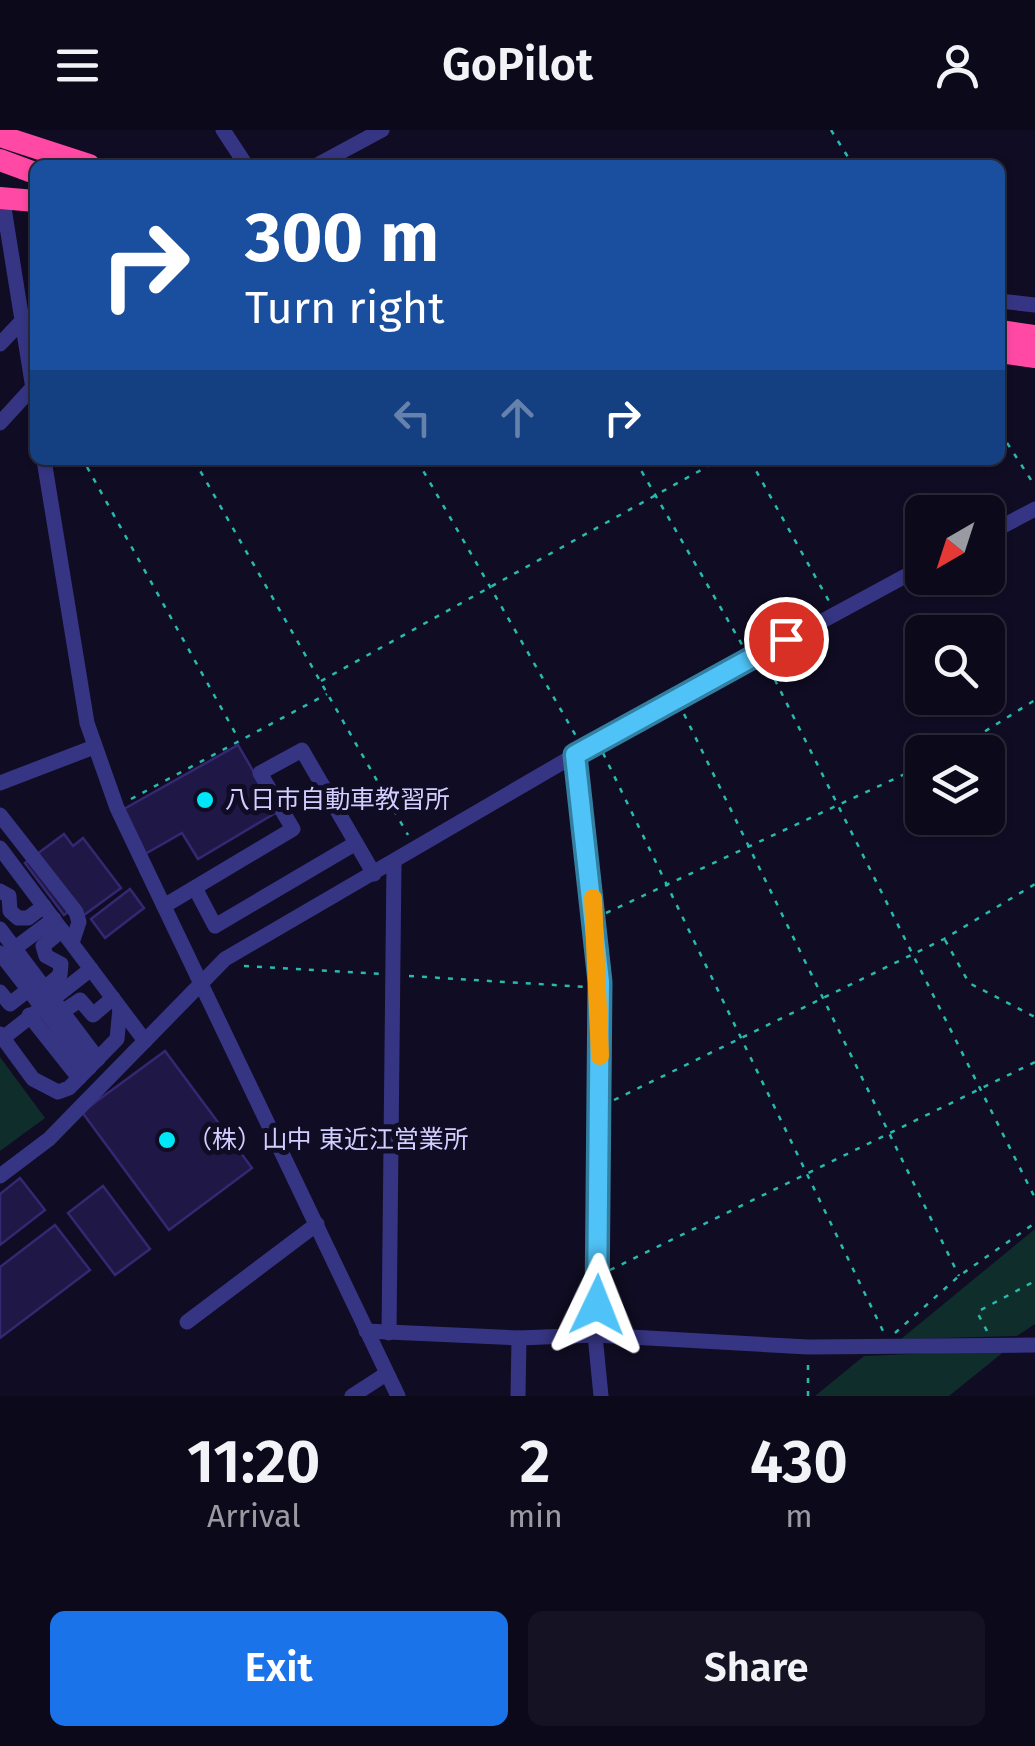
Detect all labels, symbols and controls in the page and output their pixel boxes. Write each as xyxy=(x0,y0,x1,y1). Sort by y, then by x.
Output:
icon: menu xyxy=(50,38,105,93)
text: GoPilot xyxy=(442,38,593,92)
icon: person xyxy=(930,38,985,93)
text: 300 m xyxy=(245,196,439,280)
icon: right xyxy=(80,200,210,330)
text: Turn right xyxy=(245,281,444,335)
icon: left xyxy=(385,390,440,445)
icon: ahead xyxy=(490,390,545,445)
icon: right xyxy=(595,390,650,445)
north arrow xyxy=(905,495,1005,595)
map controls xyxy=(905,495,1005,835)
pin xyxy=(744,597,829,682)
icon: arrive xyxy=(759,612,814,667)
button: search xyxy=(905,615,1005,715)
button: layers xyxy=(905,735,1005,835)
place label: 八日市自動車教習所 xyxy=(225,785,450,815)
marker: 八日市自動車教習所 xyxy=(194,789,216,811)
place label: （株）山中 東近江営業所 xyxy=(187,1125,469,1155)
marker: （株）山中 東近江営業所 xyxy=(156,1129,178,1151)
position arrow xyxy=(545,1253,649,1357)
text: 11:20 xyxy=(187,1426,321,1498)
text: 2 xyxy=(520,1426,551,1498)
text: 430 xyxy=(750,1426,848,1498)
text: Arrival xyxy=(207,1497,301,1535)
text: min xyxy=(508,1497,563,1535)
text: m xyxy=(785,1497,813,1535)
button: Exit xyxy=(50,1611,508,1726)
button: Share xyxy=(528,1611,985,1726)

